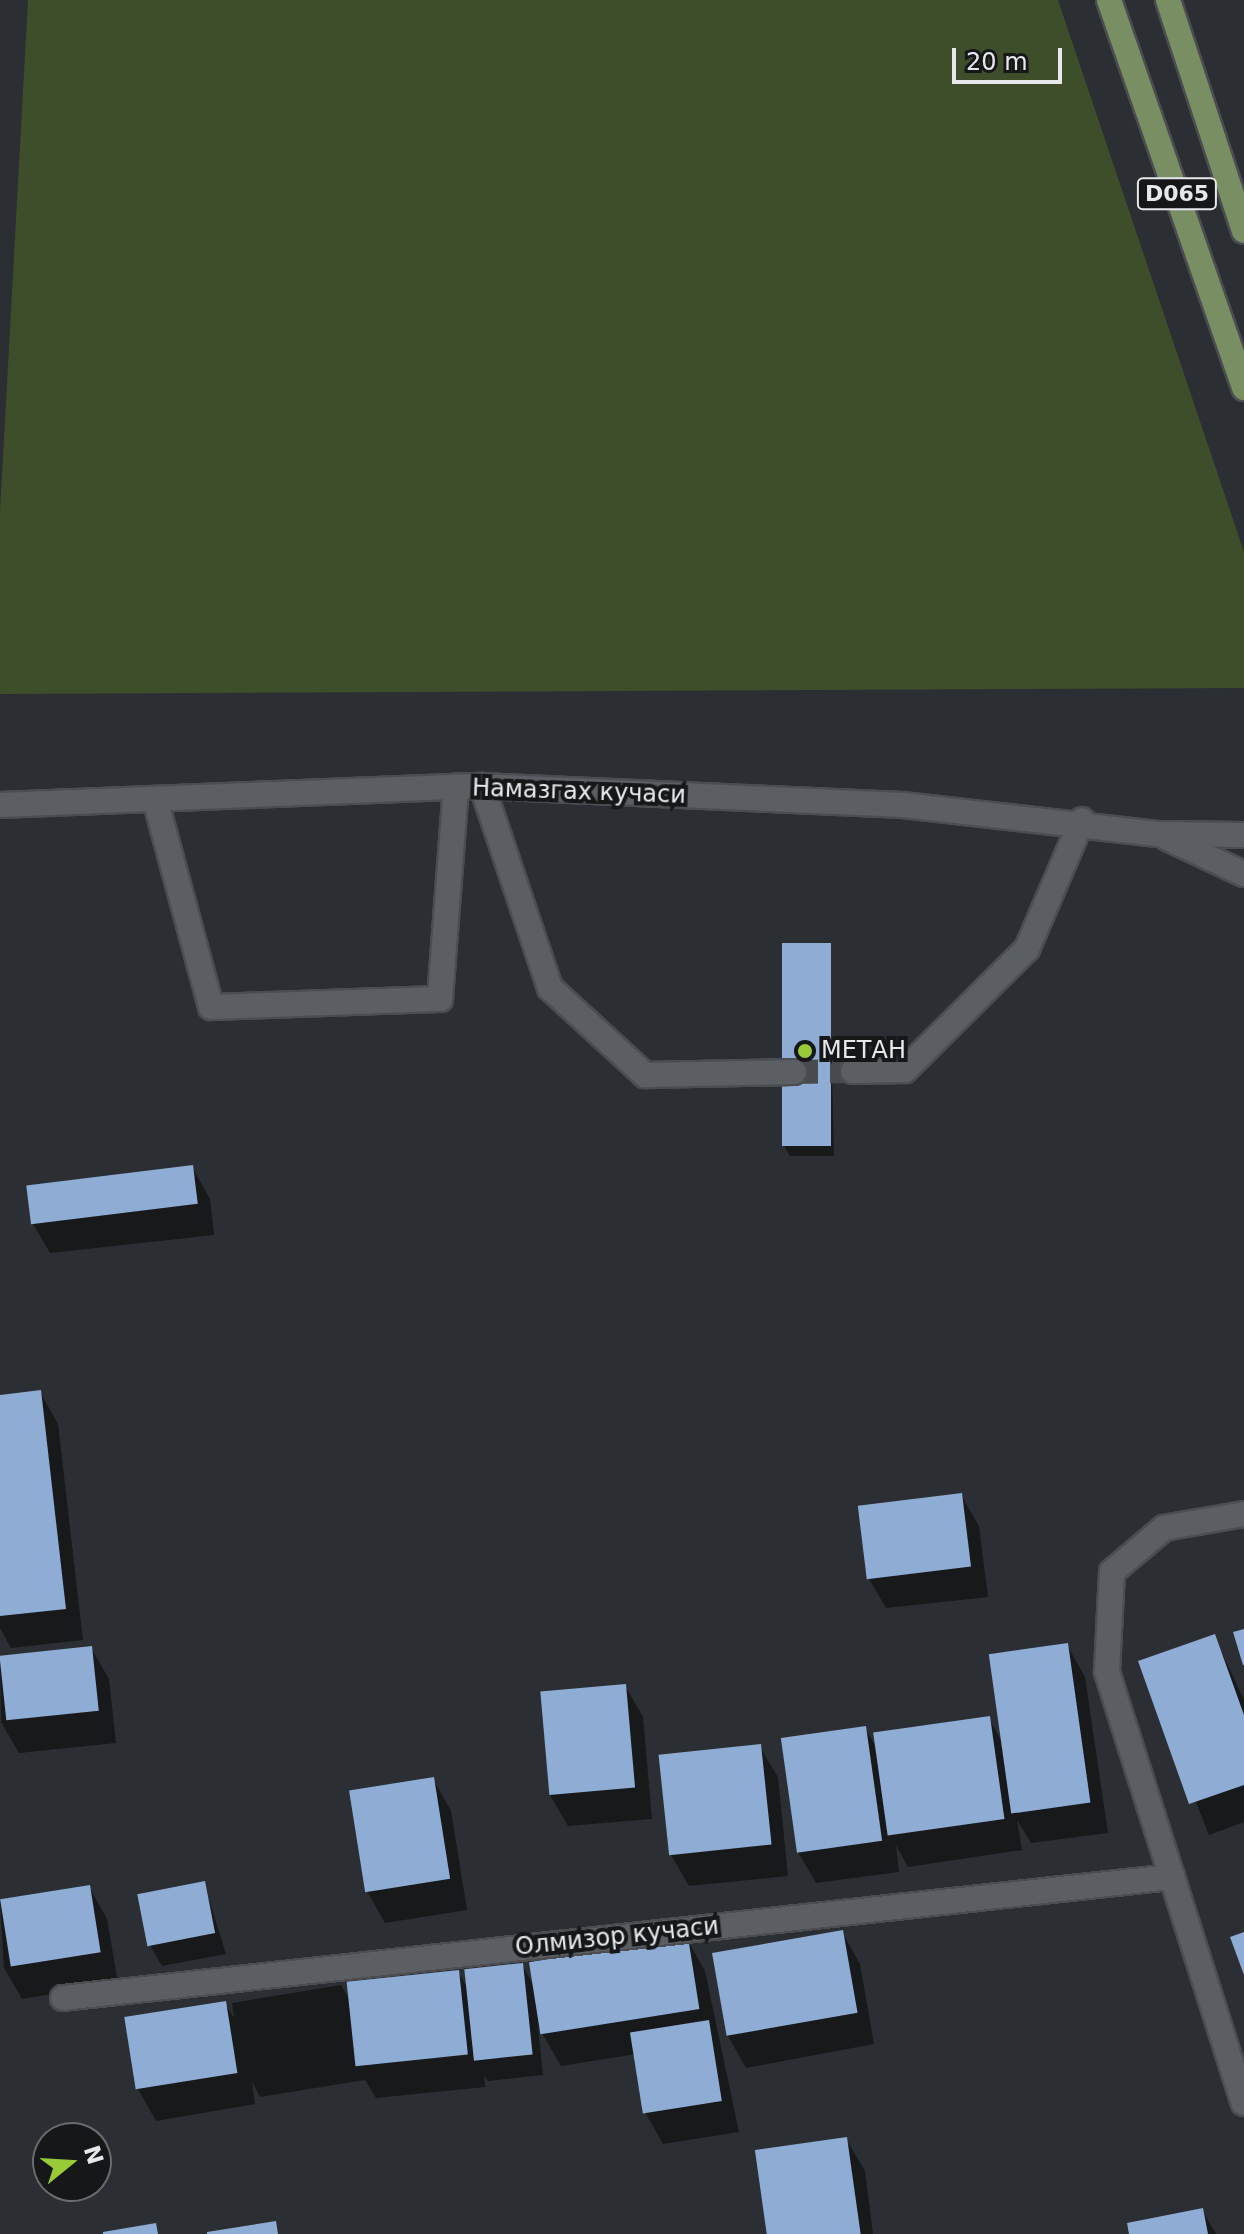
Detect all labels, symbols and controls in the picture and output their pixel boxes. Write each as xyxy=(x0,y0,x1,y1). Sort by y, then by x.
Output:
scale bar xyxy=(956,32,1066,82)
text: 20 m xyxy=(966,48,1028,76)
road number: D065 xyxy=(1135,176,1219,212)
street label: Намазгах кучаси xyxy=(472,774,686,810)
place label: МЕТАН xyxy=(821,1037,906,1065)
marker: МЕТАН xyxy=(796,1042,814,1060)
street label: Олмизор кучаси xyxy=(514,1912,720,1962)
north arrow xyxy=(32,2122,112,2202)
text: N xyxy=(79,2142,108,2168)

